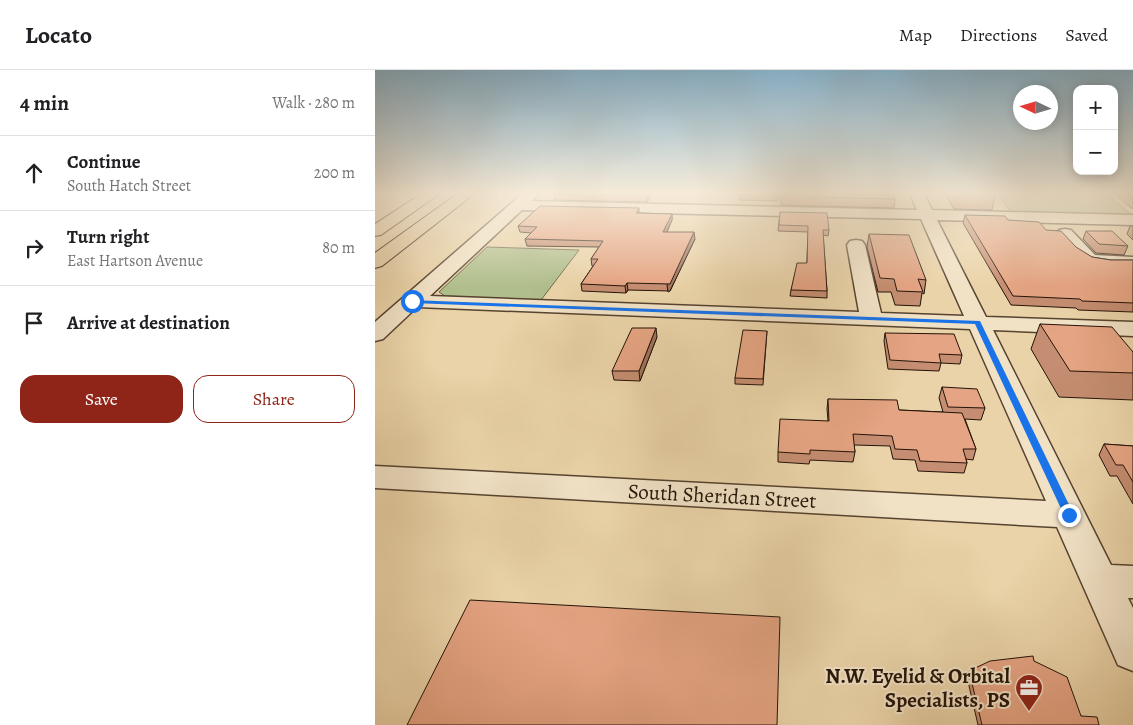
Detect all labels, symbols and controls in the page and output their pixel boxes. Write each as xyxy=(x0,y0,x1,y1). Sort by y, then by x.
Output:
text: Locato xyxy=(25,19,92,51)
text: Map xyxy=(899,23,932,47)
text: Directions xyxy=(960,23,1037,47)
text: Saved xyxy=(1065,23,1108,47)
north arrow xyxy=(1013,85,1058,130)
map controls xyxy=(1073,85,1118,175)
button: + xyxy=(1073,85,1118,130)
text: 4 min xyxy=(20,89,69,117)
text: Walk · 280 m xyxy=(272,92,355,114)
button: − xyxy=(1073,130,1118,175)
text: Continue xyxy=(67,149,141,175)
icon: ahead xyxy=(20,159,48,187)
text: 200 m xyxy=(314,162,355,184)
text: South Hatch Street xyxy=(67,175,191,197)
text: Turn right xyxy=(67,224,149,250)
icon: right xyxy=(20,234,48,262)
text: 80 m xyxy=(322,237,355,259)
text: East Hartson Avenue xyxy=(67,250,203,272)
route start xyxy=(401,290,424,313)
icon: arrive xyxy=(20,309,48,337)
text: Arrive at destination xyxy=(67,310,230,336)
button: Save xyxy=(20,375,183,423)
button: Share xyxy=(193,375,355,423)
street label: South Sheridan Street xyxy=(627,477,817,515)
route end xyxy=(1058,504,1081,527)
place label: N.W. Eyelid & Orbital Specialists, PS xyxy=(825,662,1010,714)
office icon: N.W. Eyelid & Orbital Specialists, PS xyxy=(1014,673,1044,712)

